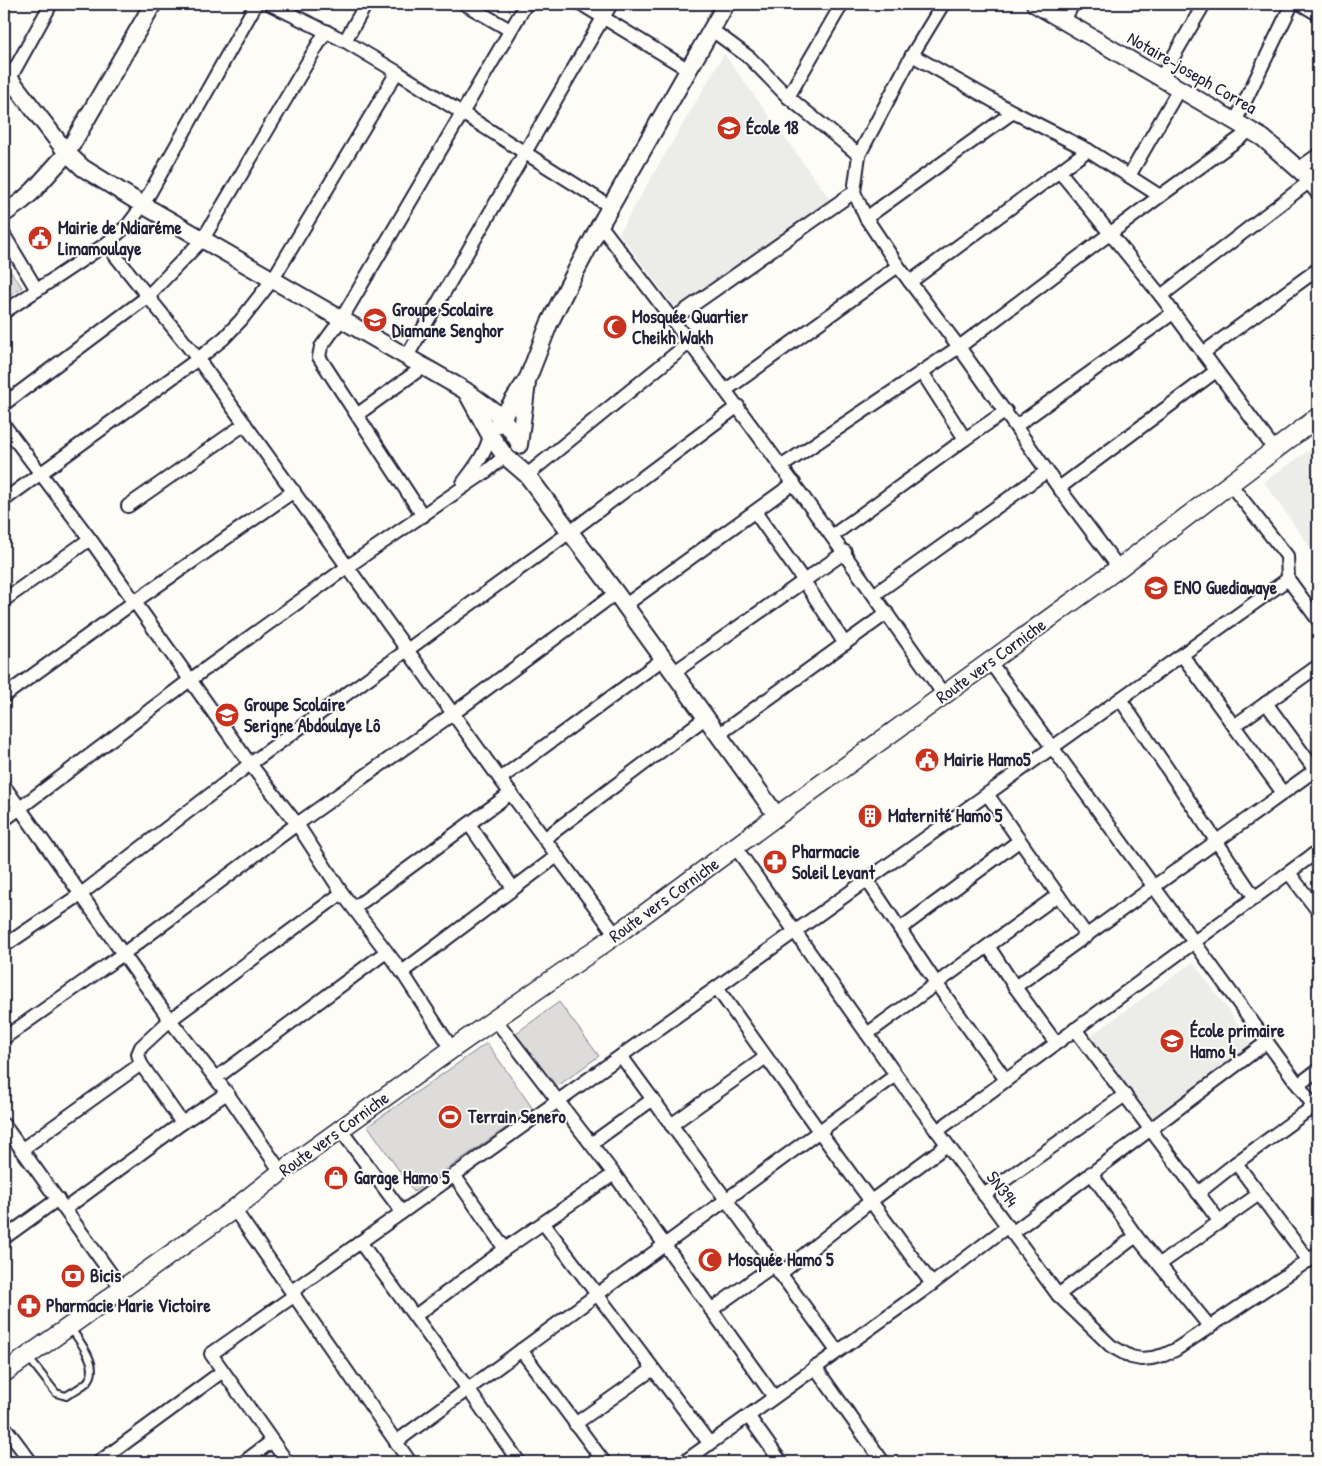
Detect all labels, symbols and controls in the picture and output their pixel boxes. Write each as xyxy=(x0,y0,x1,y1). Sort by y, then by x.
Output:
street label: Notaire-joseph Correa xyxy=(1123,25,1262,120)
school or university icon: École 18 xyxy=(716,115,742,141)
place label: École 18 xyxy=(746,115,799,140)
place label: Mairie de Ndiaréme Limamoulaye xyxy=(58,215,182,262)
public building icon: Mairie de Ndiaréme Limamoulaye xyxy=(27,225,53,251)
place label: Groupe Scolaire Diamane Senghor xyxy=(392,297,504,344)
place label: Mosquée Quartier Cheikh Wakh xyxy=(632,304,748,350)
school or university icon: Groupe Scolaire Diamane Senghor xyxy=(362,307,388,333)
mosque icon: Mosquée Quartier Cheikh Wakh xyxy=(602,314,628,340)
school or university icon: ENO Guediawaye xyxy=(1143,575,1169,601)
place label: ENO Guediawaye xyxy=(1174,575,1278,601)
street label: Route vers Corniche xyxy=(931,612,1051,709)
place label: Groupe Scolaire Serigne Abdoulaye Lô xyxy=(244,692,381,739)
school or university icon: Groupe Scolaire Serigne Abdoulaye Lô xyxy=(214,702,240,728)
public building icon: Mairie Hamo5 xyxy=(914,747,940,773)
place label: Mairie Hamo5 xyxy=(944,747,1031,772)
building icon: Maternité Hamo 5 xyxy=(857,803,883,829)
place label: Maternité Hamo 5 xyxy=(888,803,1003,828)
place label: Pharmacie Soleil Levant xyxy=(792,839,876,885)
pharmacy icon: Pharmacie Soleil Levant xyxy=(762,849,788,875)
street label: Route vers Corniche xyxy=(604,851,724,948)
place label: École primaire Hamo 4 xyxy=(1190,1018,1285,1064)
school or university icon: École primaire Hamo 4 xyxy=(1159,1028,1185,1054)
street label: Route vers Corniche xyxy=(274,1085,394,1182)
sports icon: Terrain Senero xyxy=(437,1104,463,1130)
place label: Terrain Senero xyxy=(467,1104,566,1129)
shop icon: Garage Hamo 5 xyxy=(323,1165,349,1191)
place label: Garage Hamo 5 xyxy=(354,1165,450,1191)
street label: SN394 xyxy=(981,1165,1024,1212)
mosque icon: Mosquée Hamo 5 xyxy=(697,1247,723,1273)
place label: Mosquée Hamo 5 xyxy=(728,1247,834,1273)
bank icon: Bicis xyxy=(60,1263,86,1289)
place label: Bicis xyxy=(90,1263,121,1288)
pharmacy icon: Pharmacie Marie Victoire xyxy=(16,1293,42,1319)
place label: Pharmacie Marie Victoire xyxy=(46,1293,211,1318)

